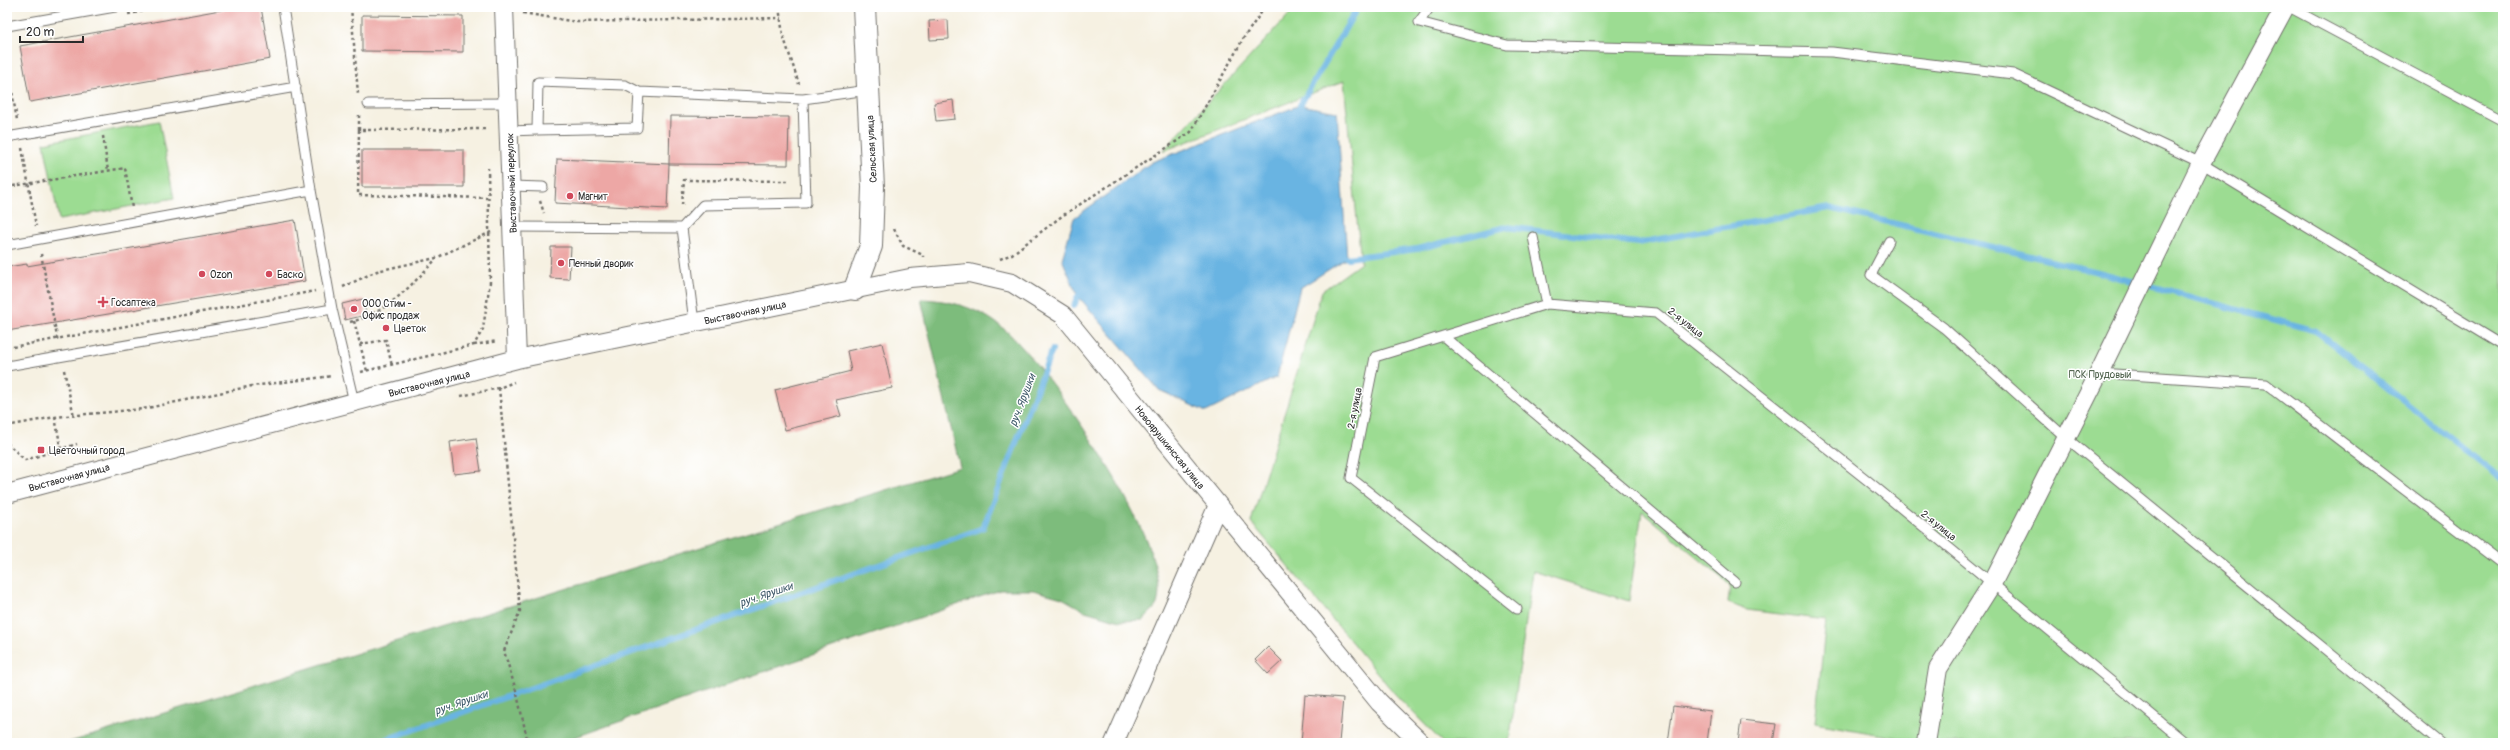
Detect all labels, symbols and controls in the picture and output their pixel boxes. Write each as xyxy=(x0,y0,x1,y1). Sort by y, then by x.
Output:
scale bar xyxy=(20,18,83,44)
text: 20 m xyxy=(26,25,55,40)
street label: Сельская улица xyxy=(864,115,880,183)
street label: Выставочный переулок xyxy=(504,133,520,233)
marker: Магнит xyxy=(565,191,575,201)
place label: Магнит xyxy=(578,191,608,203)
marker: Пенный дворик xyxy=(556,258,566,268)
place label: Пенный дворик xyxy=(569,258,634,270)
marker: Ozon xyxy=(197,269,207,279)
place label: Ozon xyxy=(210,269,233,281)
marker: Баско xyxy=(264,269,274,279)
place label: Баско xyxy=(277,269,304,281)
marker: Госаптека xyxy=(98,297,108,307)
place label: Госаптека xyxy=(111,297,156,309)
place label: ООО Стим - Офис продаж xyxy=(362,298,420,322)
street label: Выставочная улица xyxy=(703,298,788,328)
marker: ООО Стим - Офис продаж xyxy=(349,304,359,314)
street label: 2-я улица xyxy=(1665,305,1706,341)
marker: Цветок xyxy=(381,323,391,333)
place label: Цветок xyxy=(394,323,427,335)
street label: Выставочная улица xyxy=(387,368,471,400)
park label: ПСК Прудовый xyxy=(2069,369,2131,381)
water label: руч. Ярушки xyxy=(1007,371,1039,428)
street label: 2-я улица xyxy=(1345,386,1365,430)
street label: Новоярушкинская улица xyxy=(1132,403,1207,492)
marker: Цветочный город xyxy=(36,445,46,455)
place label: Цветочный город xyxy=(49,445,125,457)
street label: Выставочная улица xyxy=(27,461,111,495)
street label: 2-я улица xyxy=(1918,508,1959,544)
water label: руч. Ярушки xyxy=(738,579,795,610)
water label: руч. Ярушки xyxy=(433,687,490,718)

